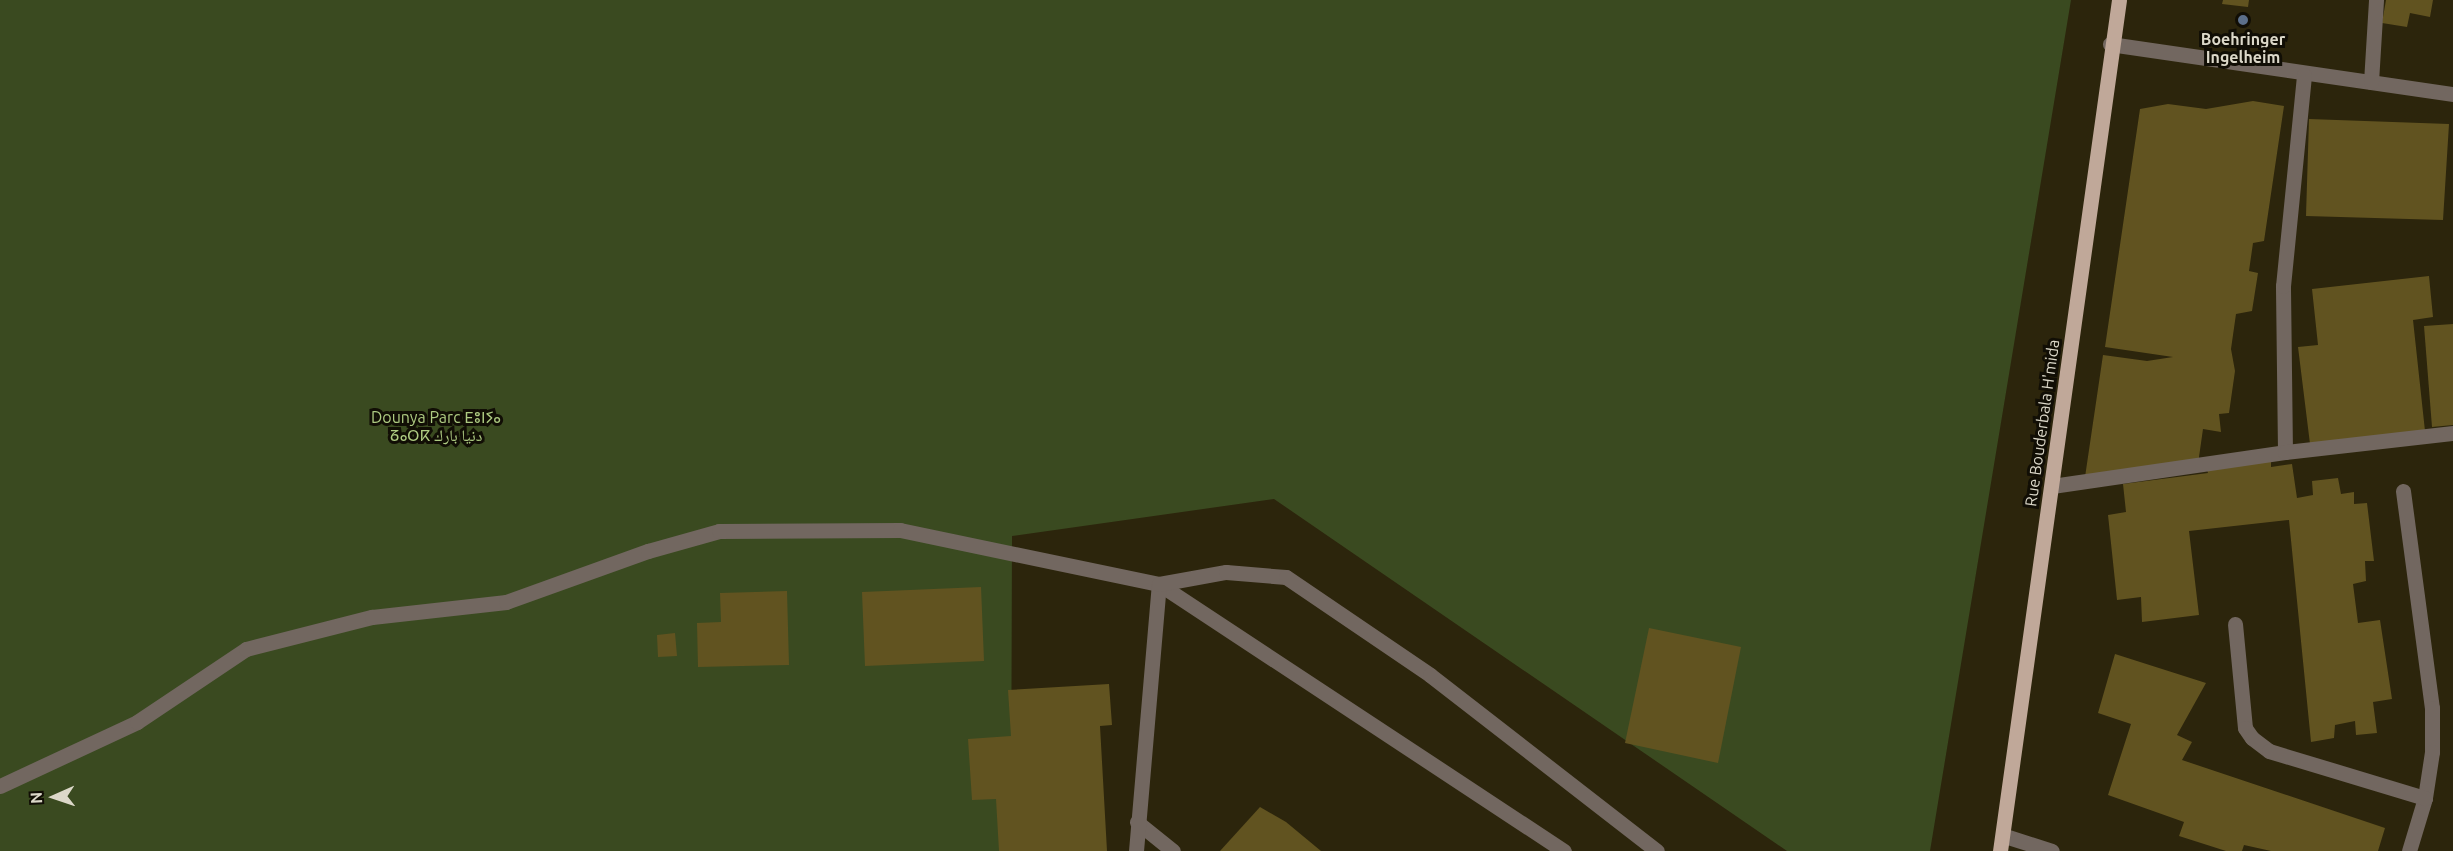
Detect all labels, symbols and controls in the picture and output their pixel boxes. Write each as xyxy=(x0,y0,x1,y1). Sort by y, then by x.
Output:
marker: Boehringer Ingelheim xyxy=(2236,13,2250,27)
place label: Boehringer Ingelheim xyxy=(2201,29,2285,67)
street label: Rue Bouderbala H'mida xyxy=(2021,338,2063,508)
park label: Dounya Parc ⴹⵓⵏⵢⴰ ⵒⴰⵔⴽ دنيا بارك xyxy=(371,407,501,445)
north arrow xyxy=(24,767,84,827)
text: N xyxy=(27,792,45,804)

